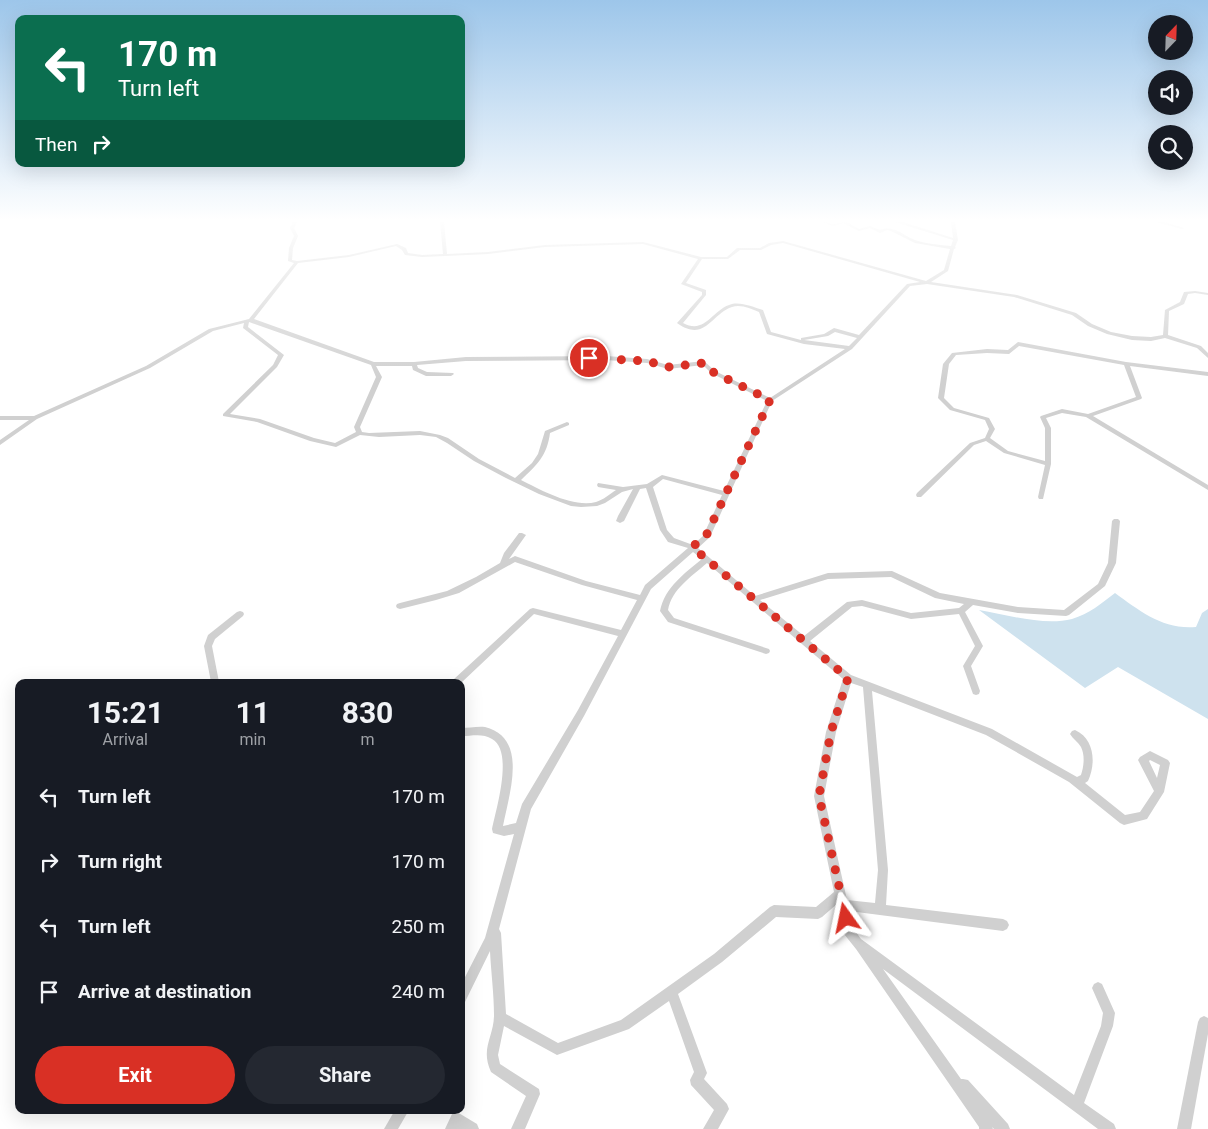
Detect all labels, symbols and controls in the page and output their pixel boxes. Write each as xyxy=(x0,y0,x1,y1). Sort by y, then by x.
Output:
north arrow xyxy=(1148,15,1192,60)
map controls xyxy=(1148,15,1193,170)
text: 170 m xyxy=(118,34,217,75)
icon: left xyxy=(35,35,100,100)
button: sound xyxy=(1148,70,1193,115)
text: Turn left xyxy=(118,76,199,101)
button: search xyxy=(1148,125,1193,170)
icon: right xyxy=(87,130,115,158)
text: Then xyxy=(35,133,77,156)
pin xyxy=(568,337,610,379)
icon: arrive xyxy=(575,344,603,372)
text: 15:21 xyxy=(87,695,164,730)
text: 11 xyxy=(236,695,270,730)
text: 830 xyxy=(342,695,393,730)
text: Arrival xyxy=(103,730,148,749)
text: min xyxy=(239,730,266,749)
text: m xyxy=(360,730,375,749)
icon: left xyxy=(35,783,63,811)
text: Turn left xyxy=(78,785,151,808)
text: 170 m xyxy=(392,785,445,808)
icon: right xyxy=(35,848,63,876)
text: Turn right xyxy=(78,850,162,873)
text: 170 m xyxy=(392,850,445,873)
position arrow xyxy=(819,891,871,943)
icon: left xyxy=(35,913,63,941)
text: Turn left xyxy=(78,915,151,938)
text: 250 m xyxy=(392,915,445,938)
icon: arrive xyxy=(35,978,63,1006)
text: Arrive at destination xyxy=(78,980,251,1003)
text: 240 m xyxy=(392,980,445,1003)
button: Exit xyxy=(35,1046,235,1104)
button: Share xyxy=(245,1046,445,1104)

